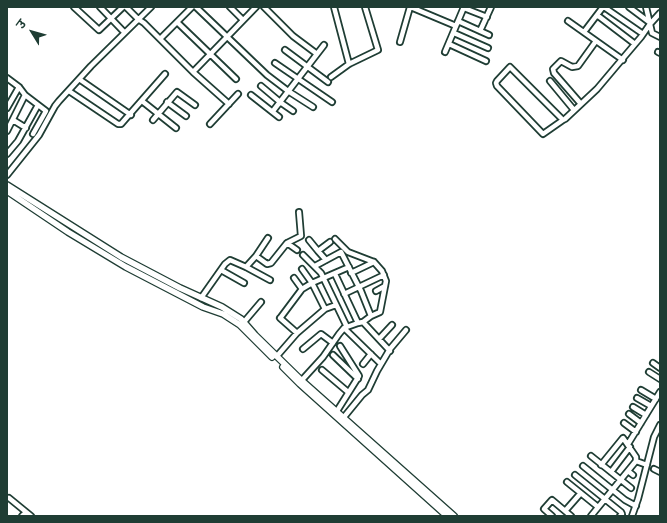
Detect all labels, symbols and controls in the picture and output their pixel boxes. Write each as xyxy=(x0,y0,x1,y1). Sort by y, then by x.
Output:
north arrow xyxy=(12,12,52,52)
text: उ xyxy=(14,17,31,33)

